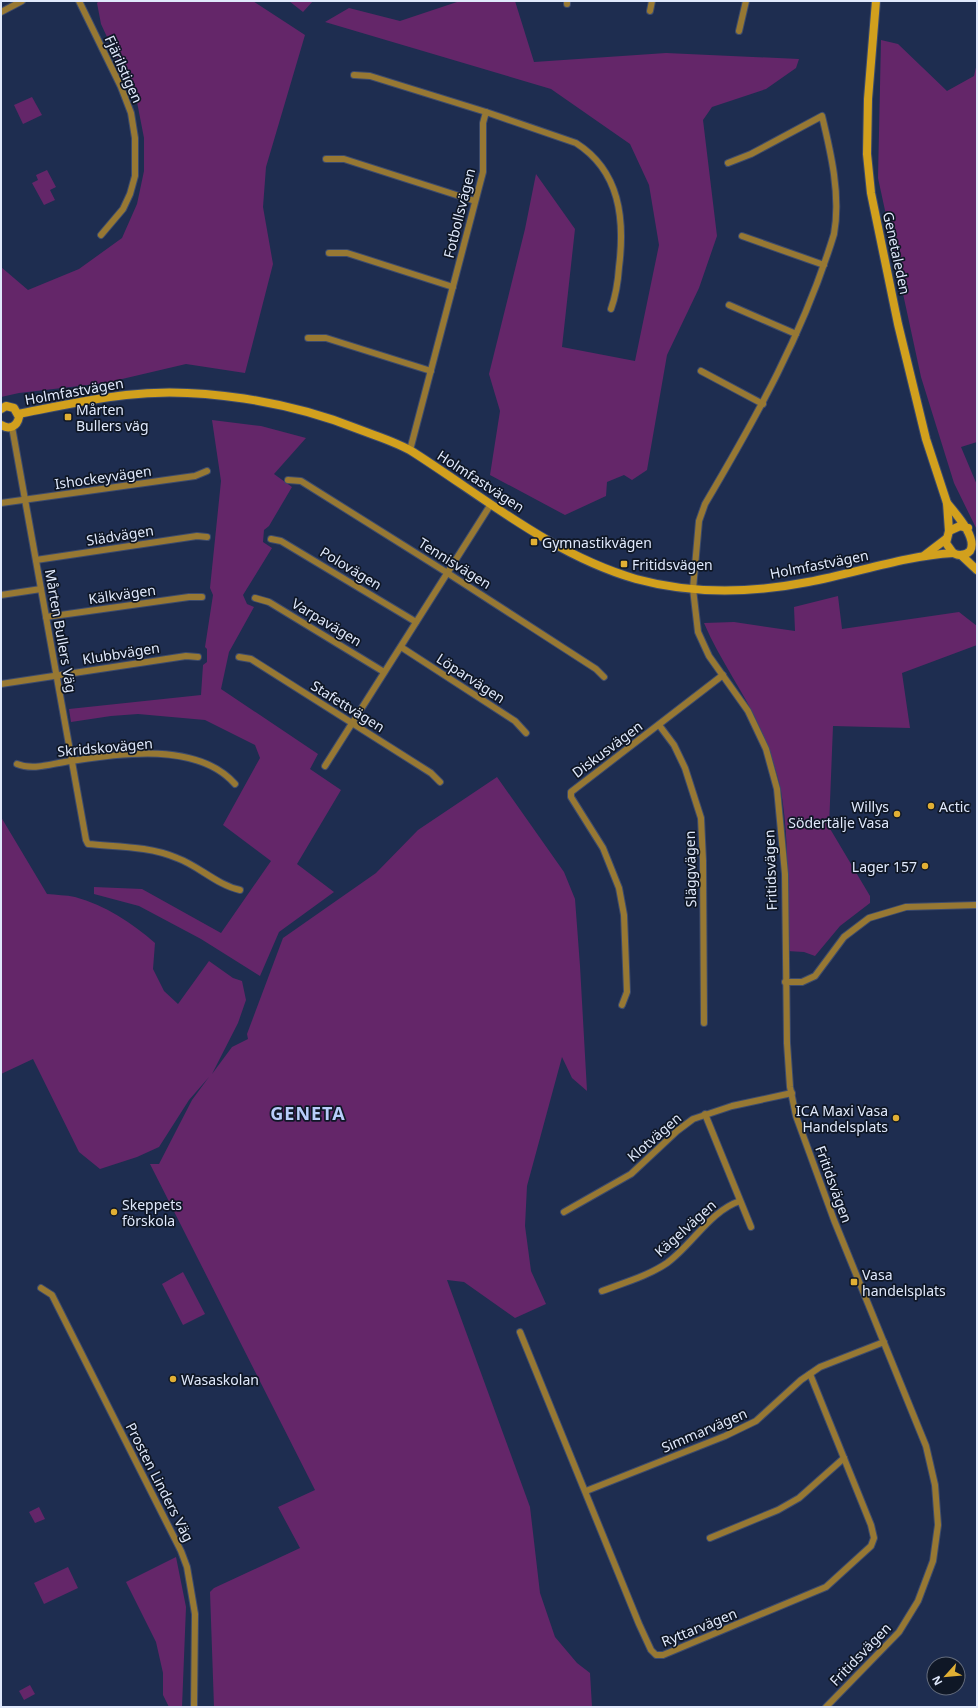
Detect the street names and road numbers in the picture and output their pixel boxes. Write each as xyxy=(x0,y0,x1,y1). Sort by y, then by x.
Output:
street label: Fjärilstigen xyxy=(101,32,147,106)
street label: Fotbollsvägen xyxy=(439,166,479,260)
street label: Genetaleden xyxy=(879,210,915,296)
street label: Holmfastvägen xyxy=(23,373,125,409)
street label: Holmfastvägen xyxy=(434,446,528,516)
street label: Ishockeyvägen xyxy=(53,461,153,493)
street label: Slädvägen xyxy=(85,520,155,550)
street label: Tennisvägen xyxy=(415,533,495,593)
street label: Polovägen xyxy=(317,542,385,594)
street label: Holmfastvägen xyxy=(768,545,870,583)
street label: Mårten Bullers Väg xyxy=(41,568,81,694)
street label: Kälkvägen xyxy=(87,580,157,608)
street label: Varpavägen xyxy=(289,594,365,650)
street label: Klubbvägen xyxy=(81,638,161,668)
street label: Löparvägen xyxy=(433,649,509,707)
street label: Stafettvägen xyxy=(308,676,388,736)
street label: Diskusvägen xyxy=(568,716,646,782)
street label: Skridskovägen xyxy=(57,733,153,761)
street label: Fritidsvägen xyxy=(759,829,781,911)
street label: Släggvägen xyxy=(680,831,700,907)
street label: Klotvägen xyxy=(623,1108,685,1166)
street label: Fritidsvägen xyxy=(811,1143,857,1225)
street label: Kägelvägen xyxy=(650,1195,720,1261)
street label: Simmarvägen xyxy=(658,1403,750,1457)
street label: Prosten Linders Väg xyxy=(122,1419,198,1545)
street label: Ryttarvägen xyxy=(658,1603,740,1651)
street label: Fritidsvägen xyxy=(825,1618,895,1690)

